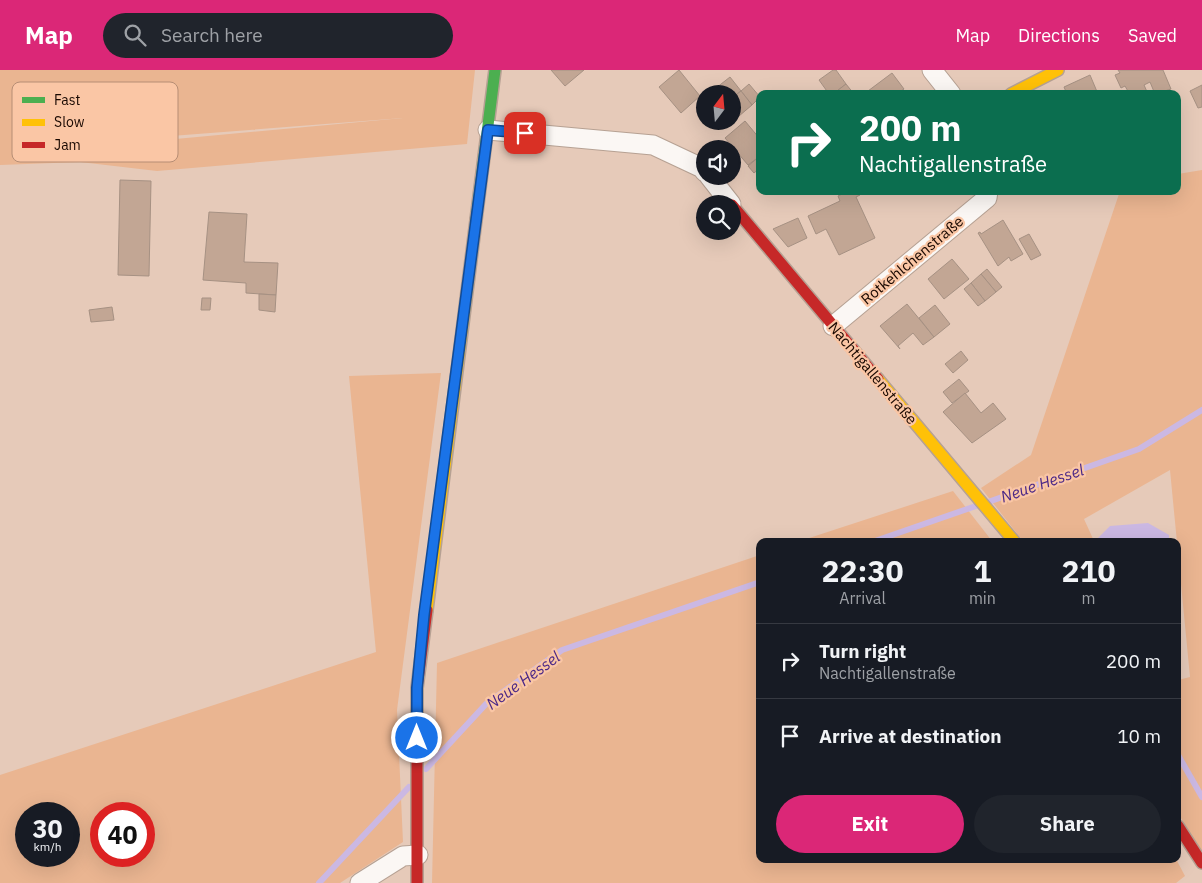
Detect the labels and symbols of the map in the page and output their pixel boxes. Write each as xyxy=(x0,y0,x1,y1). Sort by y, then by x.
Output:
legend xyxy=(12,82,178,162)
north arrow xyxy=(696,85,741,130)
text: Fast xyxy=(54,91,80,109)
pin xyxy=(504,112,546,154)
text: Slow xyxy=(54,113,85,131)
text: Jam xyxy=(54,136,81,154)
street label: Rotkehlchenstraße xyxy=(857,212,967,308)
street label: Nachtigallenstraße xyxy=(825,318,921,428)
water label: Neue Hessel xyxy=(998,459,1087,507)
water label: Neue Hessel xyxy=(482,646,565,714)
position arrow xyxy=(390,711,442,763)
speed limit sign: 40 xyxy=(90,802,155,867)

